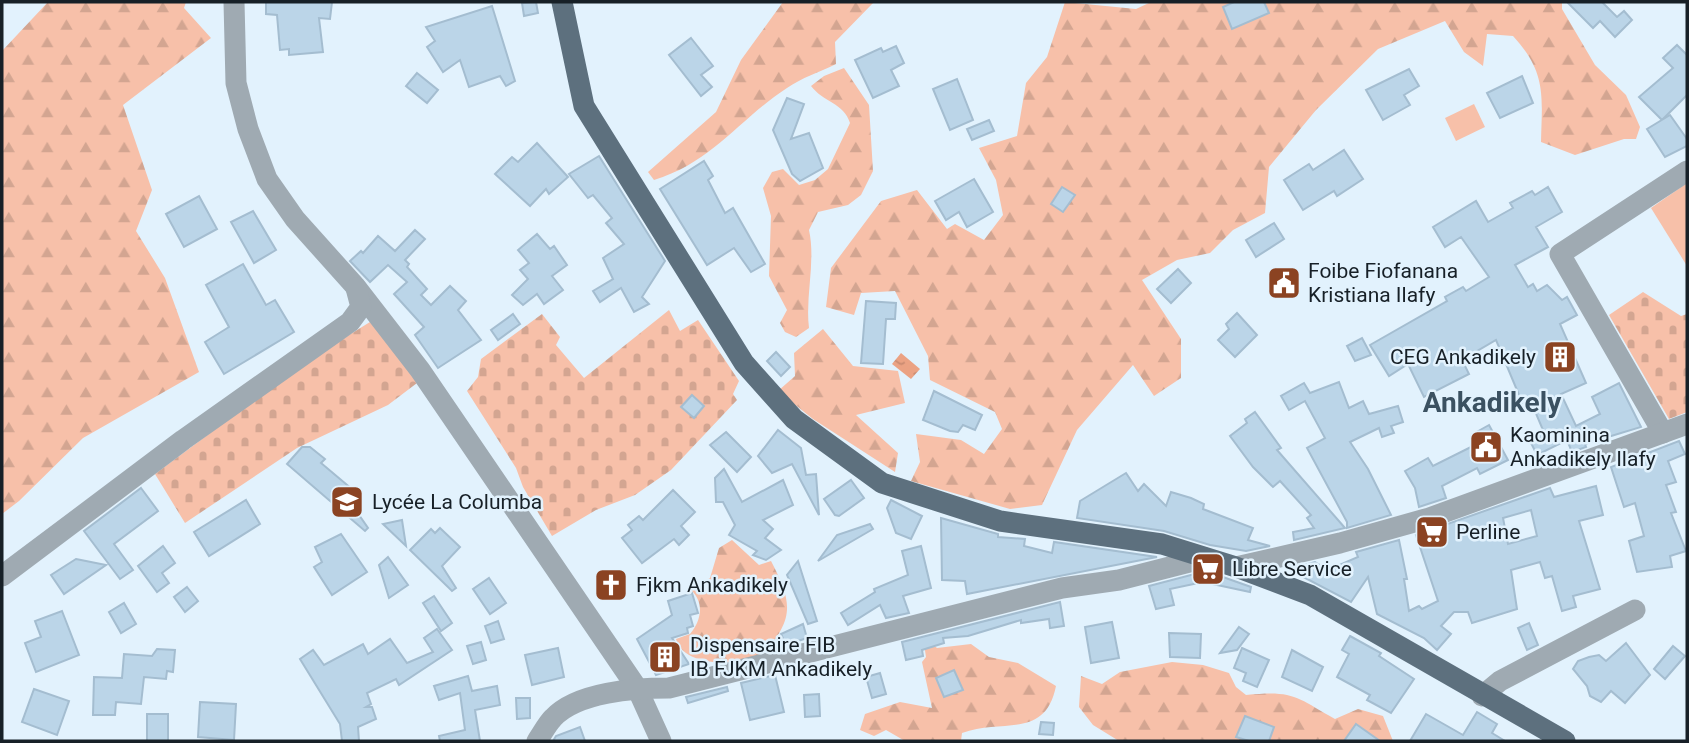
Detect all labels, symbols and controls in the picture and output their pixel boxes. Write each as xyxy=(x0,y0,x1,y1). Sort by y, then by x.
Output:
place label: Foibe Fiofanana Kristiana Ilafy xyxy=(1308,259,1458,307)
public building icon: Foibe Fiofanana Kristiana Ilafy xyxy=(1265,264,1303,302)
building icon: CEG Ankadikely xyxy=(1541,338,1579,376)
place label: CEG Ankadikely xyxy=(1390,345,1536,369)
district label: Ankadikely xyxy=(1423,386,1562,419)
place label: Kaominina Ankadikely Ilafy xyxy=(1510,423,1656,471)
public building icon: Kaominina Ankadikely Ilafy xyxy=(1467,428,1505,466)
school or university icon: Lycée La Columba xyxy=(328,483,366,521)
place label: Lycée La Columba xyxy=(372,490,542,514)
supermarket icon: Perline xyxy=(1413,513,1451,551)
place label: Perline xyxy=(1456,520,1520,544)
supermarket icon: Libre Service xyxy=(1189,550,1227,588)
place label: Libre Service xyxy=(1232,557,1352,581)
church icon: Fjkm Ankadikely xyxy=(592,566,630,604)
place label: Fjkm Ankadikely xyxy=(636,573,788,597)
place label: Dispensaire FIB IB FJKM Ankadikely xyxy=(690,633,872,681)
building icon: Dispensaire FIB IB FJKM Ankadikely xyxy=(646,638,684,676)

